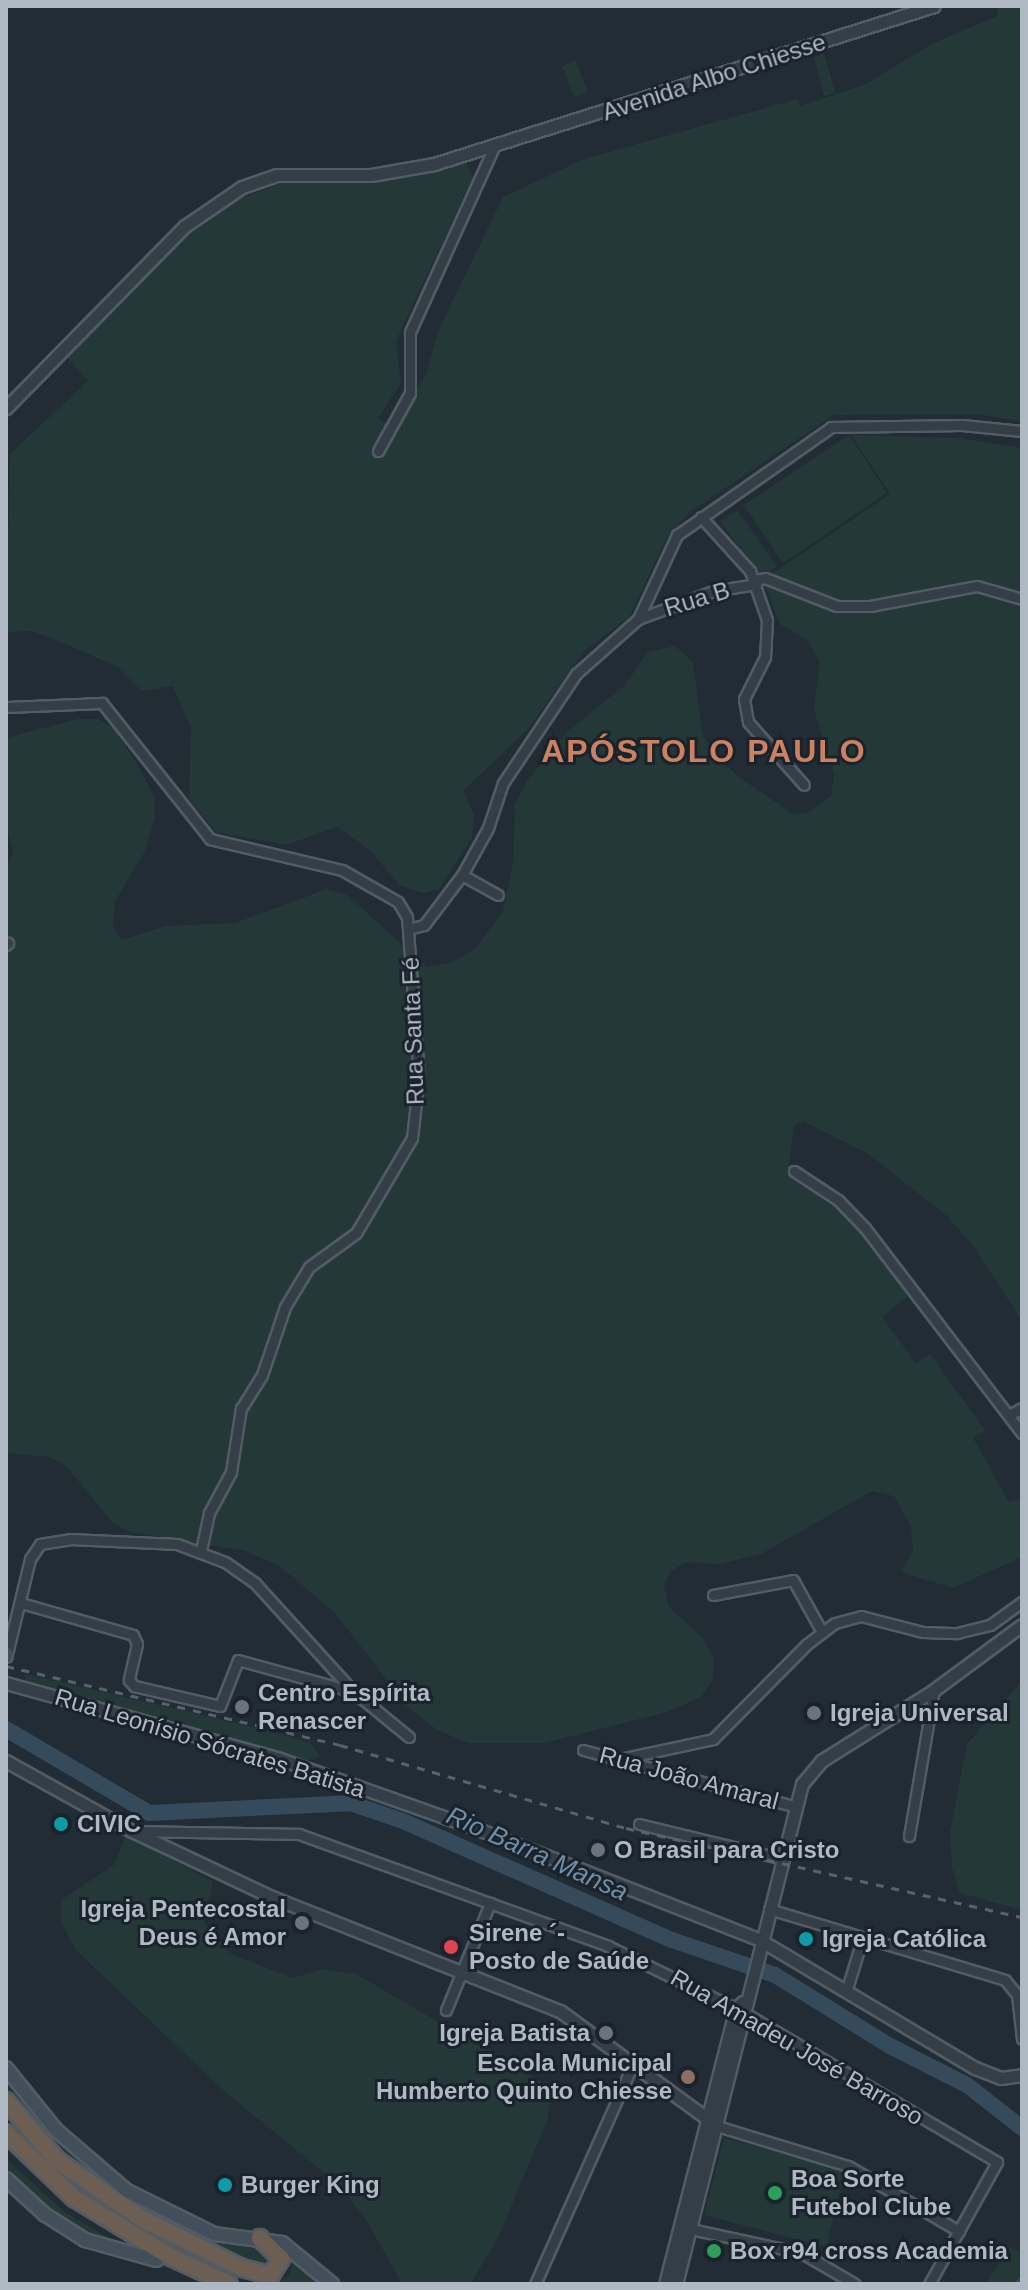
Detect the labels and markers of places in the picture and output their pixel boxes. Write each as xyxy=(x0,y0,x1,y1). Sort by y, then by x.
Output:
place label: Centro Espírita Renascer xyxy=(258,1679,430,1735)
marker: Centro Espírita Renascer xyxy=(233,1698,251,1716)
place label: Igreja Universal xyxy=(830,1699,1009,1727)
marker: Igreja Universal xyxy=(805,1704,823,1722)
place label: CIVIC xyxy=(77,1810,141,1838)
marker: CIVIC xyxy=(52,1815,70,1833)
place label: O Brasil para Cristo xyxy=(614,1836,839,1864)
marker: O Brasil para Cristo xyxy=(589,1841,607,1859)
place label: Igreja Pentecostal Deus é Amor xyxy=(81,1895,286,1951)
marker: Igreja Pentecostal Deus é Amor xyxy=(293,1914,311,1932)
place label: Sirene ´- Posto de Saúde xyxy=(469,1919,649,1975)
place label: Igreja Católica xyxy=(822,1925,986,1953)
marker: Igreja Católica xyxy=(797,1930,815,1948)
marker: Sirene ´- Posto de Saúde xyxy=(440,1936,462,1958)
place label: Igreja Batista xyxy=(439,2019,590,2047)
marker: Igreja Batista xyxy=(597,2024,615,2042)
place label: Escola Municipal Humberto Quinto Chiesse xyxy=(376,2049,672,2105)
marker: Escola Municipal Humberto Quinto Chiesse xyxy=(679,2068,697,2086)
place label: Boa Sorte Futebol Clube xyxy=(791,2165,951,2221)
place label: Burger King xyxy=(241,2171,380,2199)
marker: Burger King xyxy=(216,2176,234,2194)
marker: Boa Sorte Futebol Clube xyxy=(766,2184,784,2202)
place label: Box r94 cross Academia xyxy=(730,2237,1009,2265)
marker: Box r94 cross Academia xyxy=(705,2242,723,2260)

